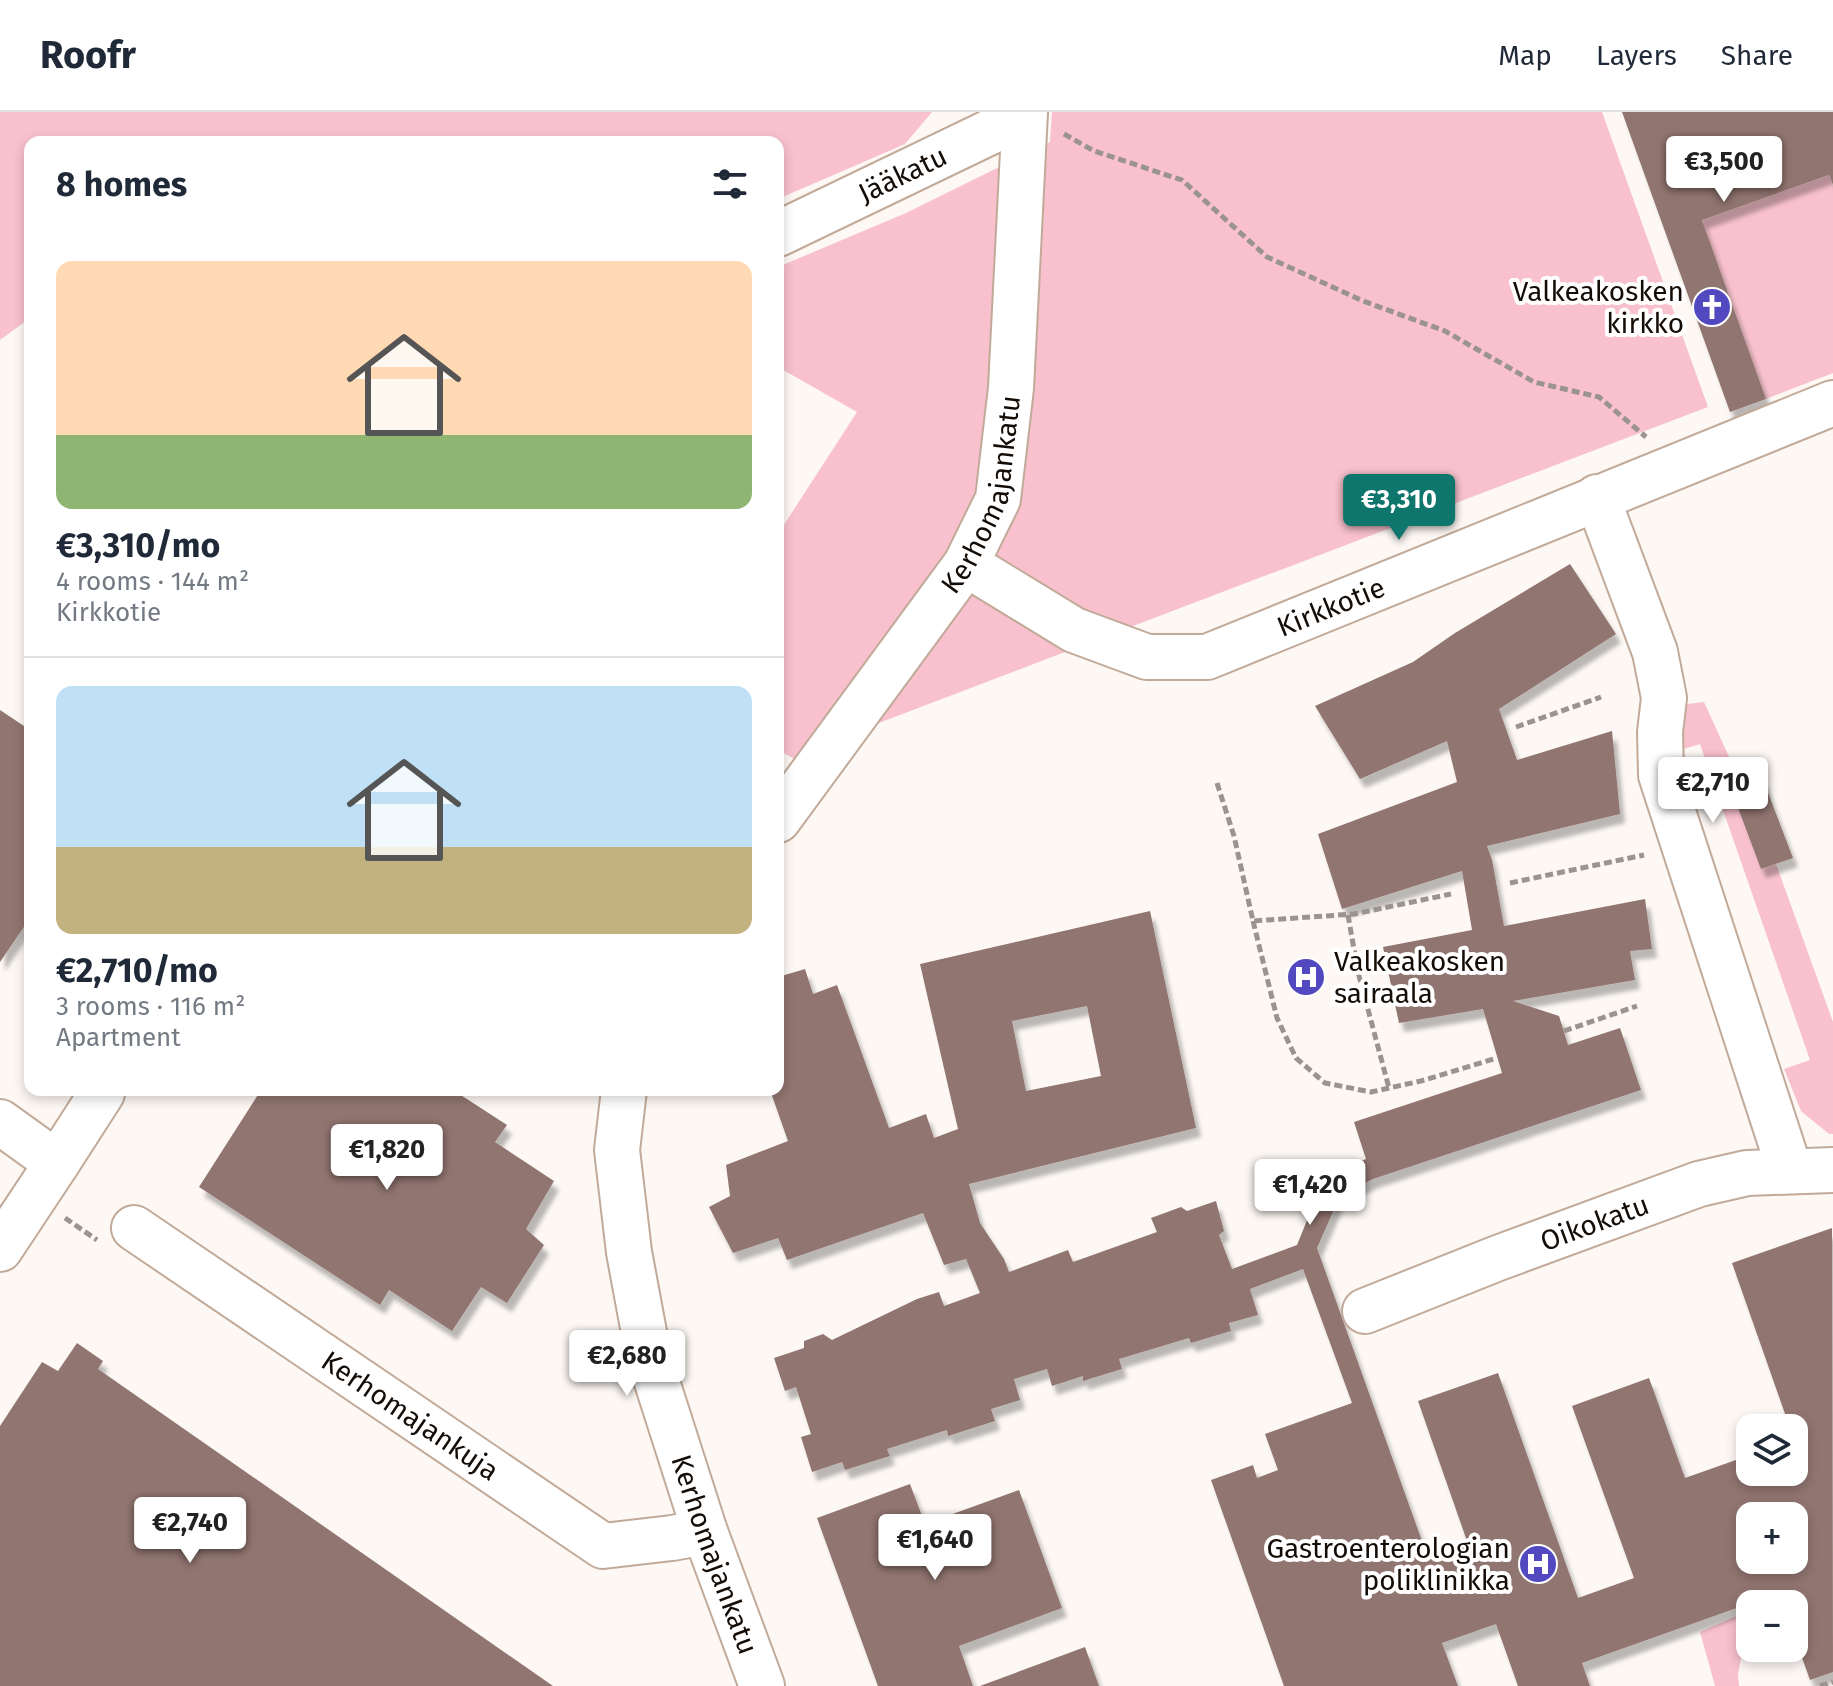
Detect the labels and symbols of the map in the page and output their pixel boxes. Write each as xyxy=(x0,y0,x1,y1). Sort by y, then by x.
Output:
pin: €3,500 xyxy=(1659,136,1789,204)
street label: Jääkatu xyxy=(853,139,952,210)
place label: Valkeakosken kirkko xyxy=(1513,275,1684,340)
church icon: Valkeakosken kirkko xyxy=(1691,286,1733,328)
street label: Kerhomajankatu xyxy=(934,393,1027,600)
pin: €3,310 xyxy=(1334,474,1464,542)
street label: Kirkkotie xyxy=(1272,570,1389,643)
pin: €2,710 xyxy=(1648,757,1778,825)
place label: Valkeakosken sairaala xyxy=(1334,945,1505,1010)
hospital icon: Valkeakosken sairaala xyxy=(1285,956,1327,998)
pin: €1,820 xyxy=(322,1124,452,1192)
pin: €1,420 xyxy=(1245,1159,1375,1227)
street label: Oikokatu xyxy=(1536,1187,1653,1258)
pin: €2,680 xyxy=(562,1330,692,1398)
street label: Kerhomajankuja xyxy=(316,1344,505,1487)
street label: Kerhomajankatu xyxy=(665,1451,765,1658)
pin: €2,740 xyxy=(125,1497,255,1565)
pin: €1,640 xyxy=(870,1514,1000,1582)
place label: Gastroenterologian poliklinikka xyxy=(1266,1532,1510,1597)
hospital icon: Gastroenterologian poliklinikka xyxy=(1517,1543,1559,1585)

